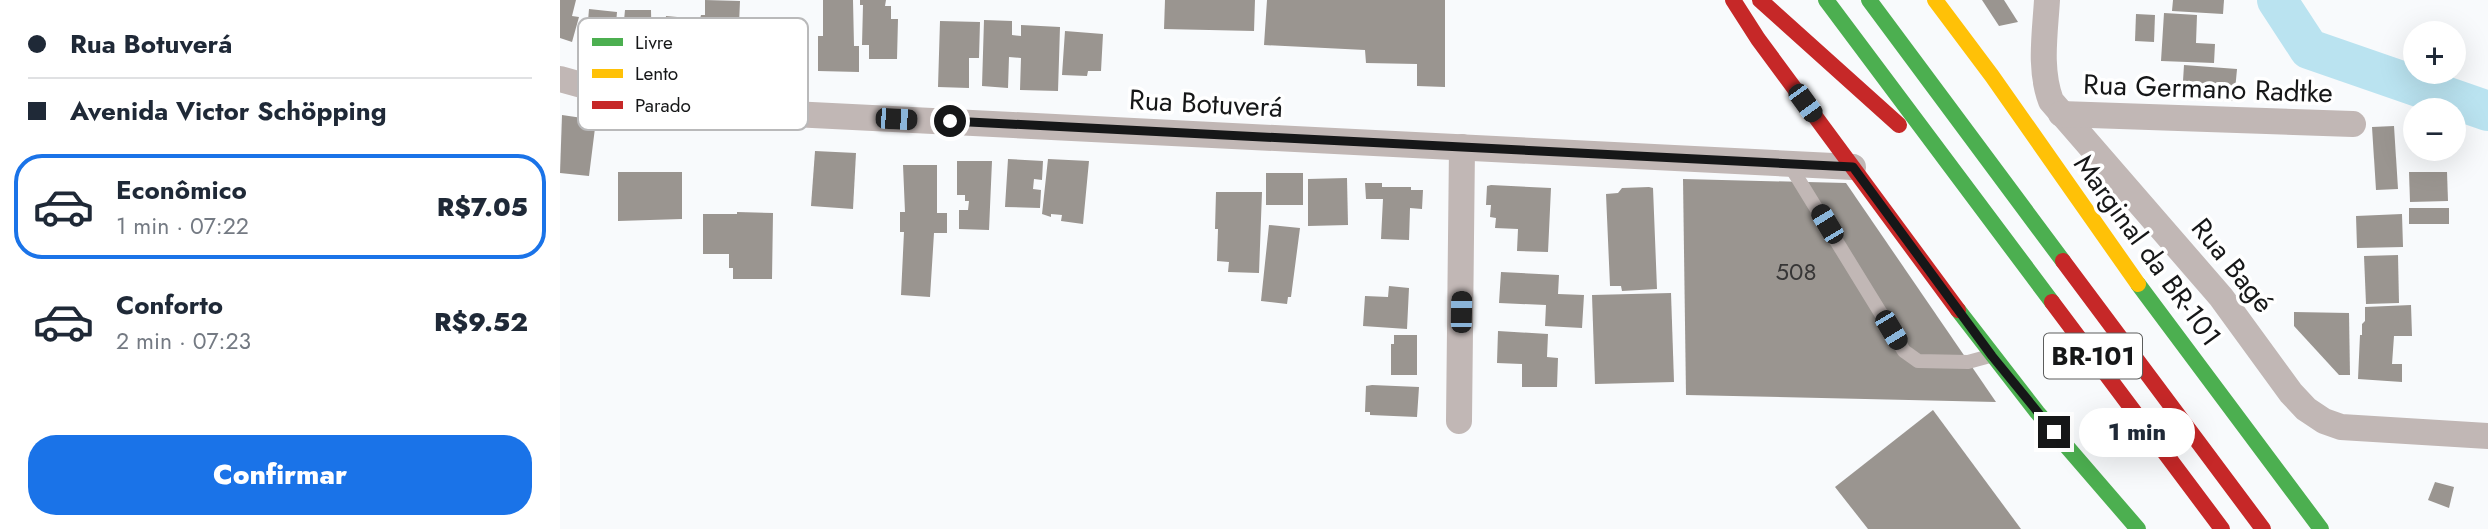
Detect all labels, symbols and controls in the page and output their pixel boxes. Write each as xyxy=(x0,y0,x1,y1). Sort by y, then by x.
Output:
legend xyxy=(578,18,808,130)
map controls xyxy=(2403,21,2466,161)
button: + xyxy=(2403,21,2466,84)
text: Rua Botuverá xyxy=(70,25,232,63)
text: Livre xyxy=(635,29,673,56)
text: Lento xyxy=(635,60,678,87)
street label: Rua Germano Radtke xyxy=(2082,64,2334,113)
street label: Rua Botuverá xyxy=(1128,79,1284,128)
car xyxy=(1785,80,1826,126)
text: Avenida Victor Schöpping xyxy=(70,92,387,130)
text: Parado xyxy=(635,92,691,119)
button: − xyxy=(2403,98,2466,161)
route start xyxy=(934,105,966,137)
car xyxy=(875,107,918,131)
street label: Marginal da BR-101 xyxy=(2064,146,2231,355)
text: Econômico xyxy=(116,171,247,209)
icon: car xyxy=(32,175,95,238)
text: R$7.05 xyxy=(437,188,528,226)
car xyxy=(1808,201,1847,247)
text: 1 min · 07:22 xyxy=(116,209,249,243)
street label: Rua Bagé xyxy=(2182,209,2284,322)
house number: 508 xyxy=(1775,254,1817,289)
text: Conforto xyxy=(116,286,223,324)
icon: car xyxy=(32,290,95,353)
car xyxy=(1451,291,1472,333)
text: R$9.52 xyxy=(434,303,528,341)
car xyxy=(1872,307,1911,353)
text: 2 min · 07:23 xyxy=(116,324,251,358)
road number: BR-101 xyxy=(2044,334,2142,378)
callout: 1 min xyxy=(2078,408,2194,457)
text: 1 min xyxy=(2108,415,2166,449)
route end xyxy=(2038,416,2070,448)
button: Confirmar xyxy=(28,435,532,515)

